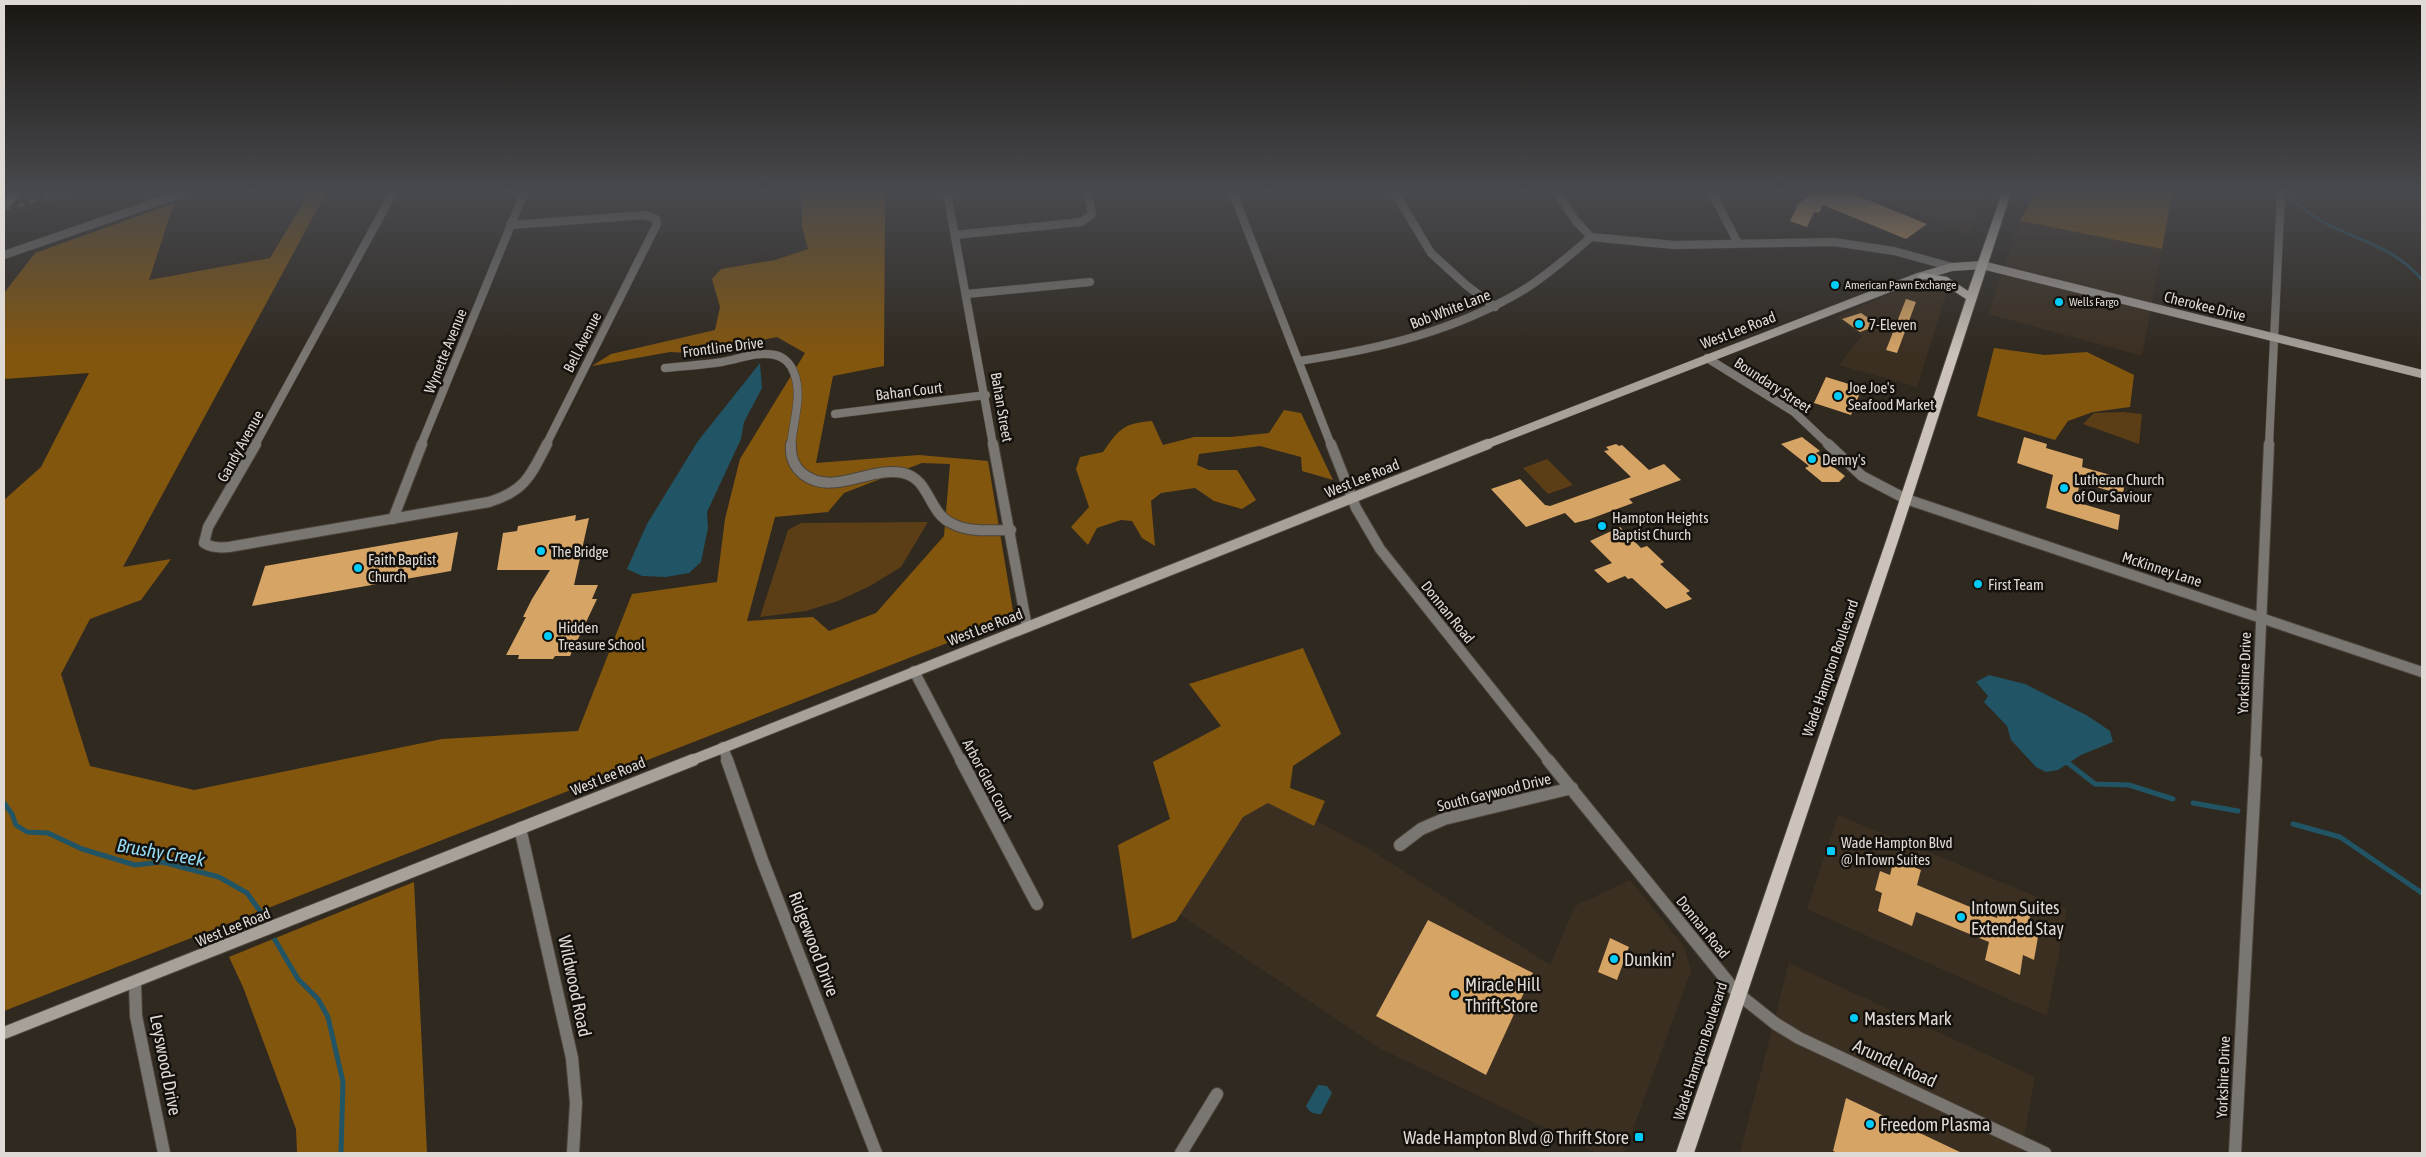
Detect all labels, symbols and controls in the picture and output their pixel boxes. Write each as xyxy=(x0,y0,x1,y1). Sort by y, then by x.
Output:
place label: American Pawn Exchange xyxy=(1845,278,1956,292)
marker: American Pawn Exchange xyxy=(1829,279,1841,291)
street label: Bob White Lane xyxy=(1407,286,1493,332)
street label: Cherokee Drive xyxy=(2163,288,2248,324)
place label: Wells Fargo xyxy=(2069,295,2119,309)
marker: Wells Fargo xyxy=(2053,296,2065,308)
street label: Wynette Avenue xyxy=(420,306,470,396)
street label: West Lee Road xyxy=(1698,308,1778,352)
street label: Bell Avenue xyxy=(560,309,605,375)
place label: 7-Eleven xyxy=(1869,316,1917,333)
marker: 7-Eleven xyxy=(1853,318,1865,330)
street label: Frontline Drive xyxy=(682,334,765,360)
street label: Boundary Street xyxy=(1731,354,1815,416)
street label: Bahan Street xyxy=(988,371,1016,443)
street label: Bahan Court xyxy=(875,378,943,404)
place label: Joe Joe's Seafood Market xyxy=(1848,379,1934,413)
marker: Joe Joe's Seafood Market xyxy=(1832,390,1844,402)
street label: Gandy Avenue xyxy=(213,407,267,485)
place label: Denny's xyxy=(1822,451,1866,468)
marker: Denny's xyxy=(1806,453,1818,465)
street label: West Lee Road xyxy=(1322,455,1402,501)
place label: Lutheran Church of Our Saviour xyxy=(2074,471,2164,505)
marker: Lutheran Church of Our Saviour xyxy=(2058,482,2070,494)
place label: Hampton Heights Baptist Church xyxy=(1612,509,1708,543)
marker: Hampton Heights Baptist Church xyxy=(1596,520,1608,532)
place label: The Bridge xyxy=(551,543,609,560)
marker: The Bridge xyxy=(535,545,547,557)
street label: McKinney Lane xyxy=(2120,548,2204,590)
place label: Faith Baptist Church xyxy=(368,551,436,585)
marker: Faith Baptist Church xyxy=(352,562,364,574)
place label: First Team xyxy=(1988,576,2044,593)
street label: Donnan Road xyxy=(1418,578,1478,646)
marker: First Team xyxy=(1972,578,1984,590)
street label: Wade Hampton Boulevard xyxy=(1799,597,1861,739)
street label: West Lee Road xyxy=(945,605,1025,649)
place label: Hidden Treasure School xyxy=(558,619,645,653)
marker: Hidden Treasure School xyxy=(542,630,554,642)
street label: Yorkshire Drive xyxy=(2234,631,2254,714)
street label: Arbor Glen Court xyxy=(959,736,1017,824)
street label: West Lee Road xyxy=(568,753,648,799)
street label: South Gaywood Drive xyxy=(1435,770,1553,814)
water label: Brushy Creek xyxy=(115,833,207,871)
place label: Wade Hampton Blvd @ InTown Suites xyxy=(1841,834,1953,868)
marker: Wade Hampton Blvd @ InTown Suites xyxy=(1825,845,1837,857)
street label: Ridgewood Drive xyxy=(784,889,844,999)
street label: Donnan Road xyxy=(1673,893,1733,961)
place label: Intown Suites Extended Stay xyxy=(1971,897,2064,939)
street label: West Lee Road xyxy=(193,904,273,950)
marker: Intown Suites Extended Stay xyxy=(1955,911,1967,923)
street label: Wildwood Road xyxy=(554,933,596,1039)
place label: Dunkin' xyxy=(1624,949,1674,970)
marker: Dunkin' xyxy=(1608,953,1620,965)
place label: Miracle Hill Thrift Store xyxy=(1465,974,1541,1016)
street label: Wade Hampton Boulevard xyxy=(1670,980,1730,1122)
marker: Miracle Hill Thrift Store xyxy=(1449,988,1461,1000)
place label: Masters Mark xyxy=(1864,1008,1952,1029)
marker: Masters Mark xyxy=(1848,1012,1860,1024)
street label: Leyswood Drive xyxy=(146,1013,186,1117)
street label: Arundel Road xyxy=(1850,1034,1940,1092)
street label: Yorkshire Drive xyxy=(2213,1035,2233,1118)
place label: Freedom Plasma xyxy=(1880,1114,1990,1135)
marker: Freedom Plasma xyxy=(1864,1118,1876,1130)
place label: Wade Hampton Blvd @ Thrift Store xyxy=(1403,1127,1629,1148)
marker: Wade Hampton Blvd @ Thrift Store xyxy=(1633,1131,1645,1143)

